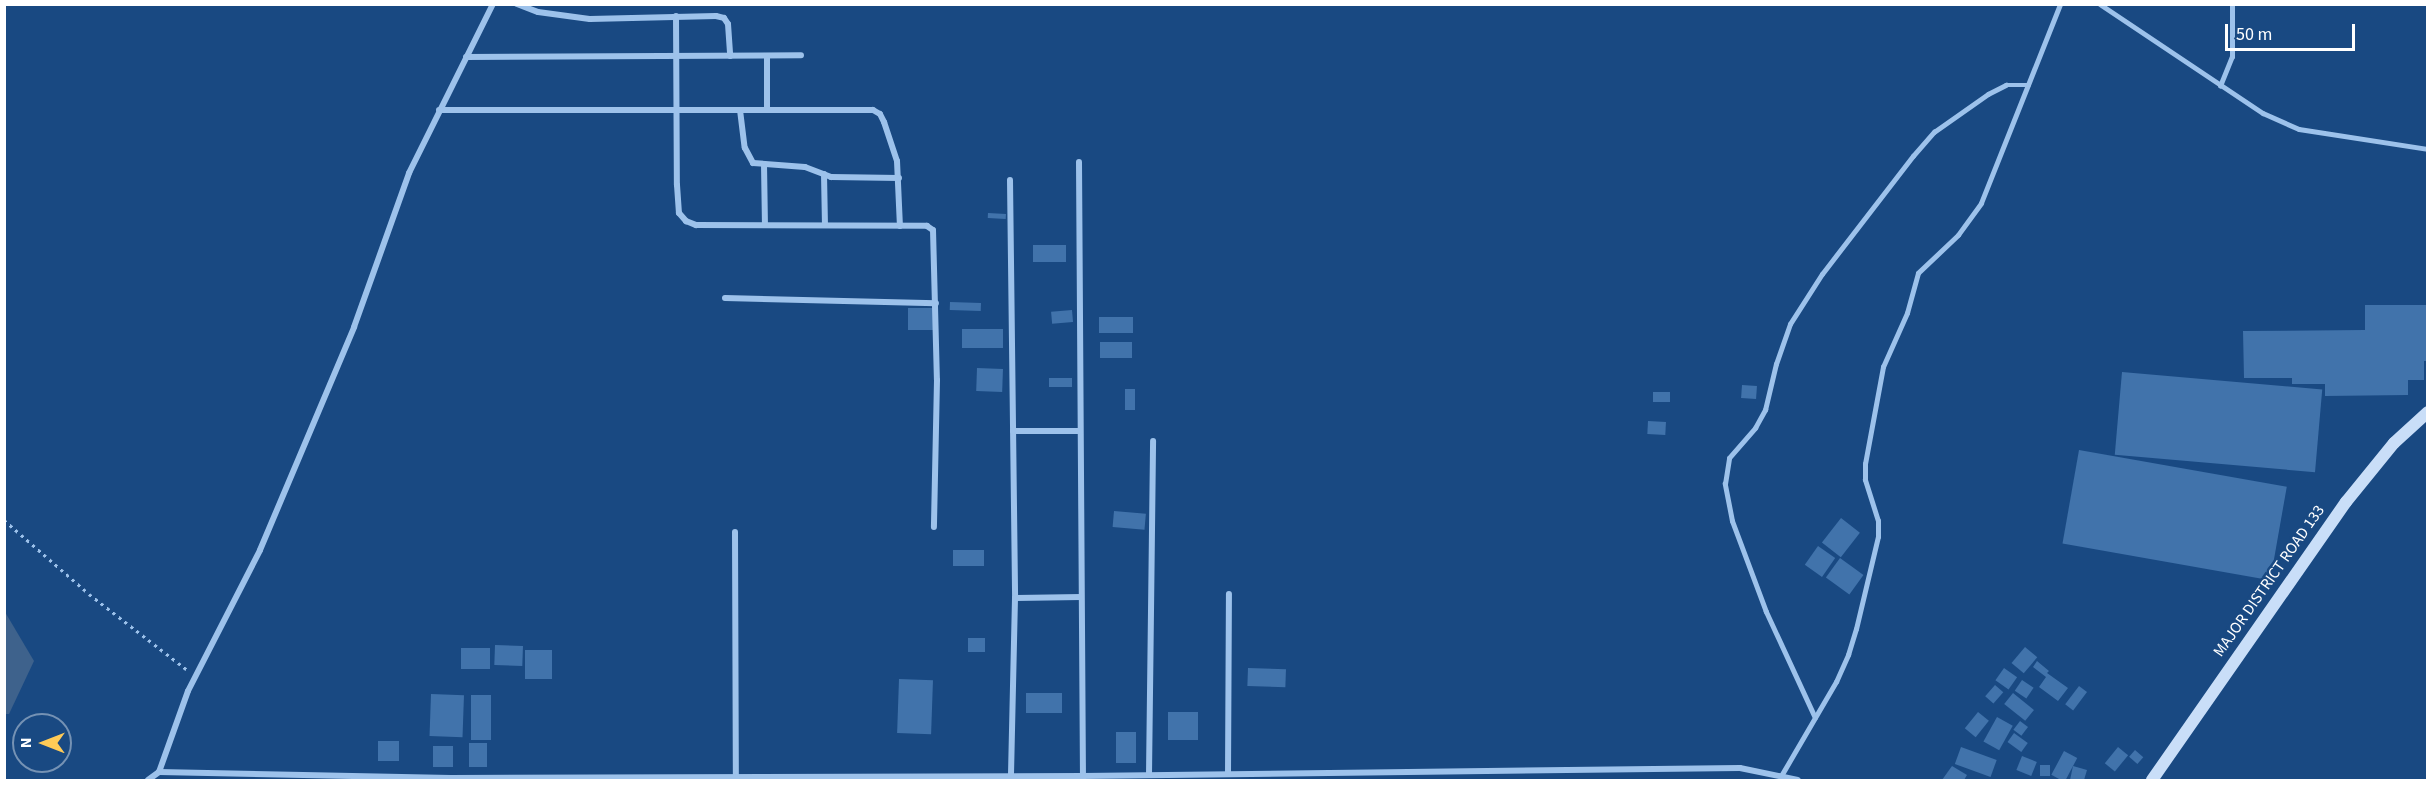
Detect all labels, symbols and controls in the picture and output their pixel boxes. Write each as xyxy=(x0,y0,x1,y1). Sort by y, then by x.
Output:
scale bar xyxy=(2228,12,2358,50)
text: 50 m xyxy=(2236,22,2272,47)
street label: MAJOR DISTRICT ROAD 133 xyxy=(2209,501,2329,661)
north arrow xyxy=(12,713,72,773)
text: N xyxy=(15,738,37,748)

